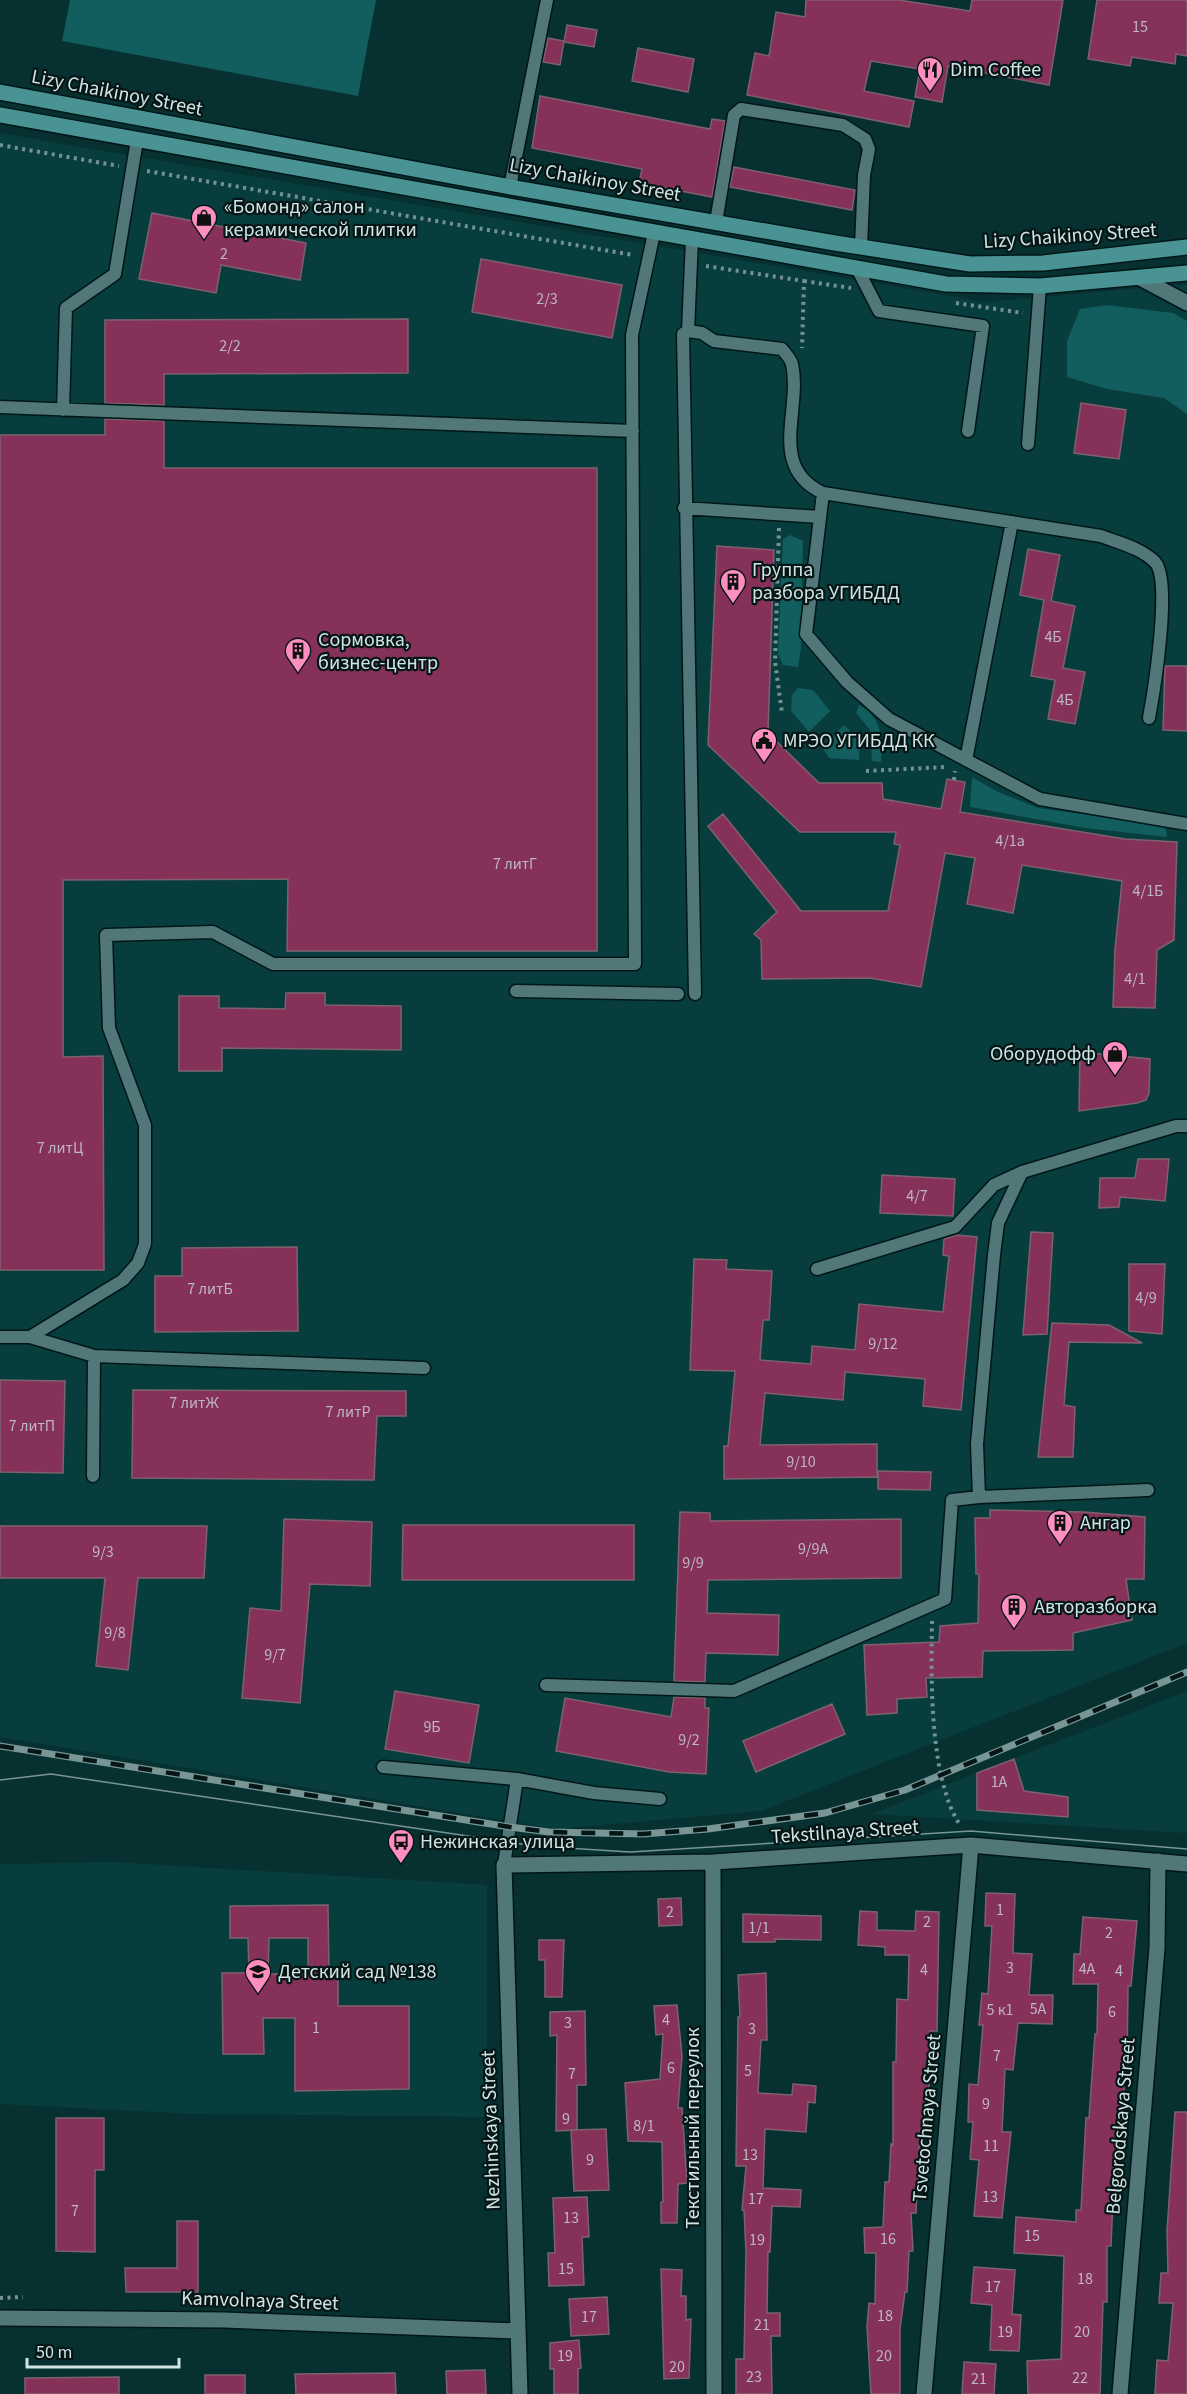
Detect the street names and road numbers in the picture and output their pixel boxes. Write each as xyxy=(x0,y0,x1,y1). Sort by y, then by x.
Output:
street label: Lizy Chaikinoy Street xyxy=(29,63,205,123)
street label: Lizy Chaikinoy Street xyxy=(507,151,683,209)
street label: Lizy Chaikinoy Street xyxy=(982,216,1158,256)
street label: Tekstilnaya Street xyxy=(770,1813,920,1851)
street label: Текстильный переулок xyxy=(679,2027,707,2229)
street label: Tsvetochnaya Street xyxy=(906,2033,948,2203)
street label: Belgorodskaya Street xyxy=(1099,2036,1143,2216)
street label: Nezhinskaya Street xyxy=(474,2050,508,2210)
street label: Kamvolnaya Street xyxy=(181,2284,339,2318)

